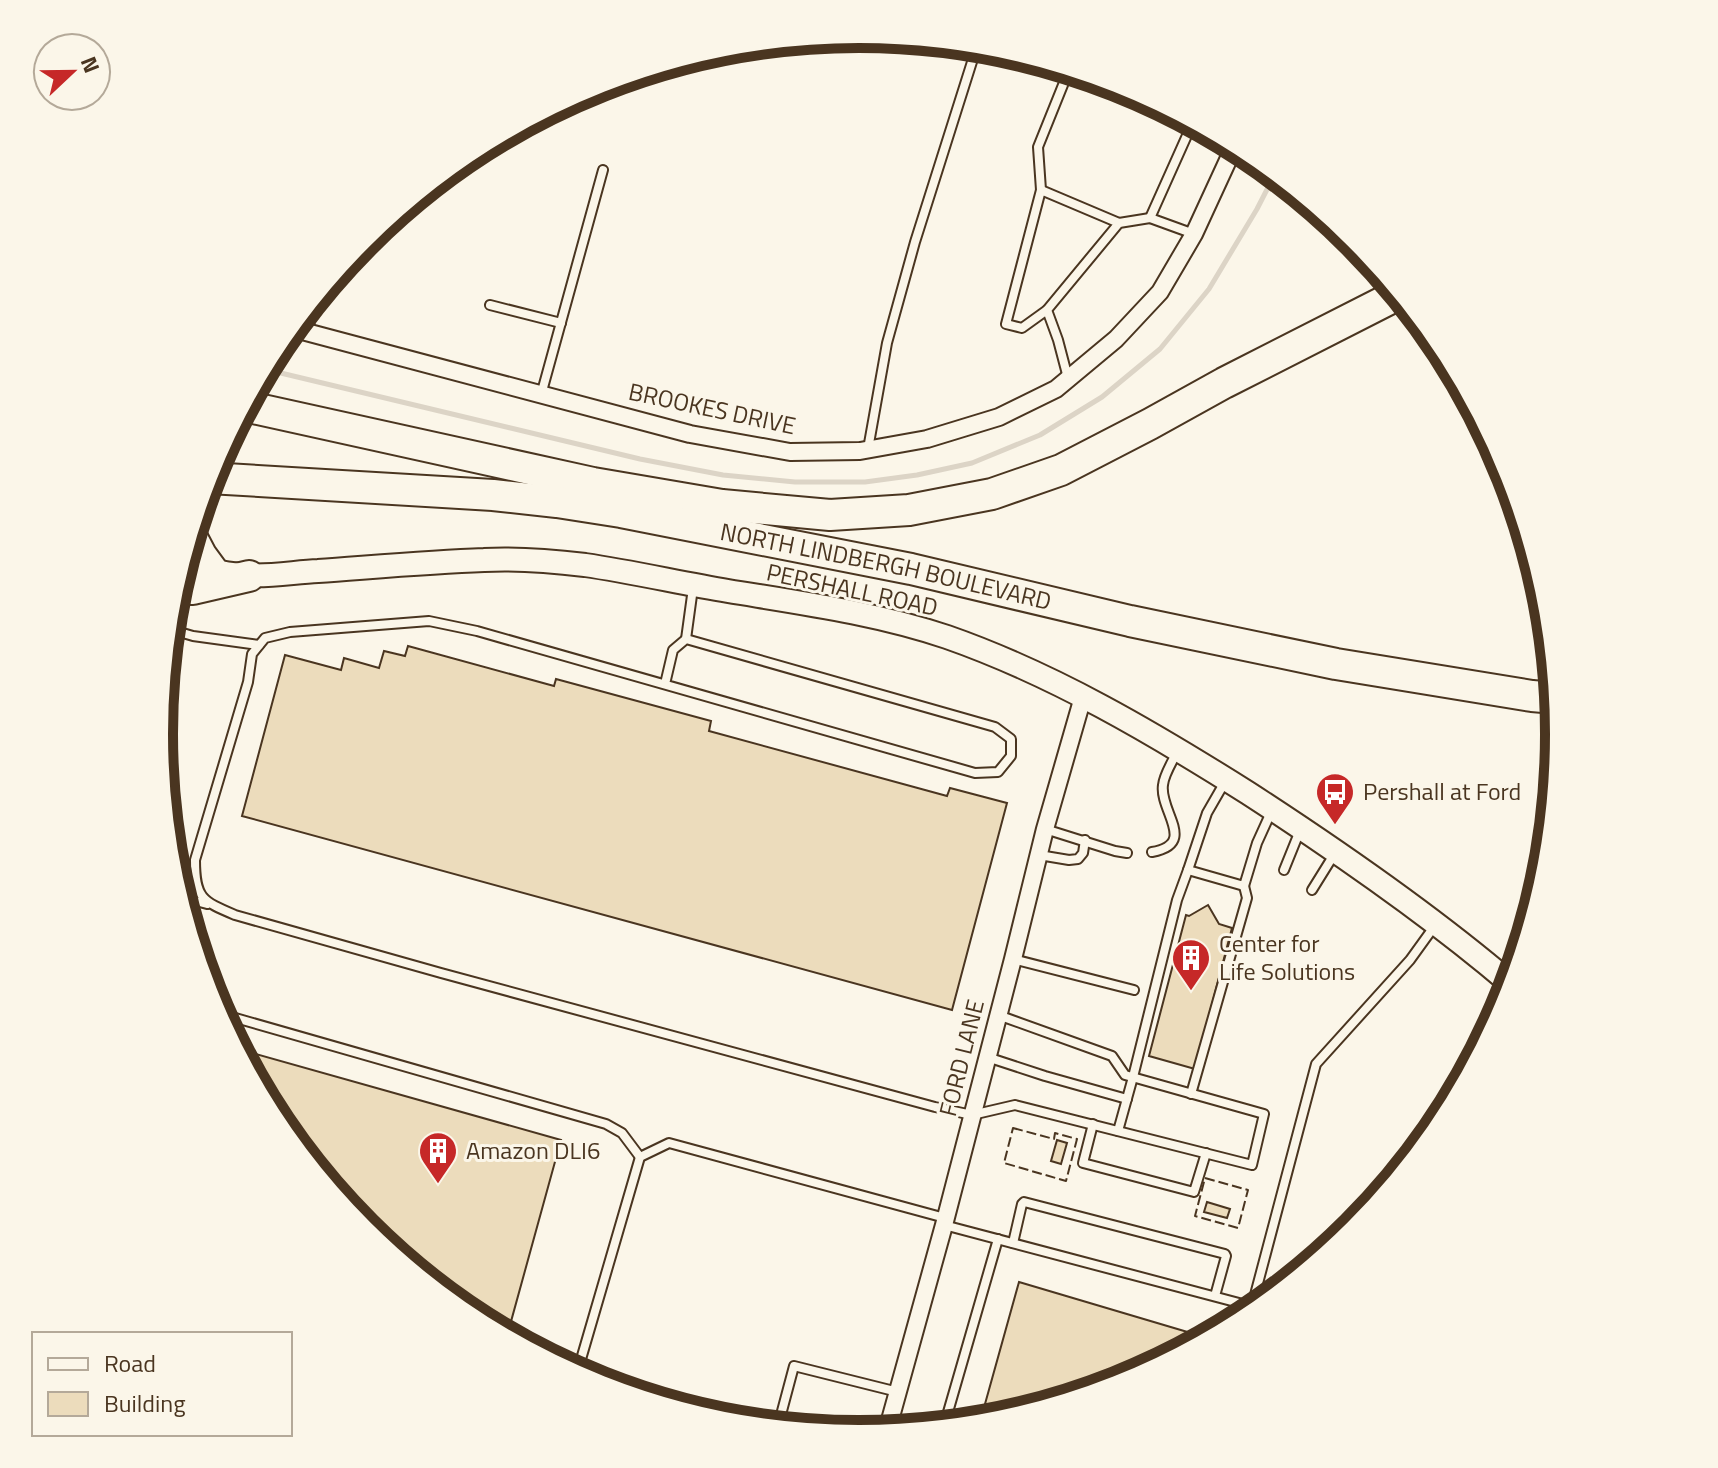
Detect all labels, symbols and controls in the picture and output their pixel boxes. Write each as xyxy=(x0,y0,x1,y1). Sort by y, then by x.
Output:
north arrow xyxy=(32,32,112,112)
text: N xyxy=(72,51,109,78)
street label: BROOKES DRIVE xyxy=(625,373,799,443)
street label: NORTH LINDBERGH BOULEVARD xyxy=(717,513,1055,619)
street label: PERSHALL ROAD xyxy=(763,553,941,625)
bus stop icon: Pershall at Ford xyxy=(1314,771,1356,826)
place label: Pershall at Ford xyxy=(1363,773,1521,809)
place label: Center for Life Solutions xyxy=(1219,925,1355,989)
building icon: Center for Life Solutions xyxy=(1170,937,1212,992)
street label: FORD LANE xyxy=(929,996,993,1120)
building icon: Amazon DLI6 xyxy=(417,1130,459,1185)
place label: Amazon DLI6 xyxy=(466,1132,600,1168)
legend xyxy=(32,1332,292,1436)
text: Road xyxy=(104,1345,156,1381)
text: Building xyxy=(104,1385,186,1421)

